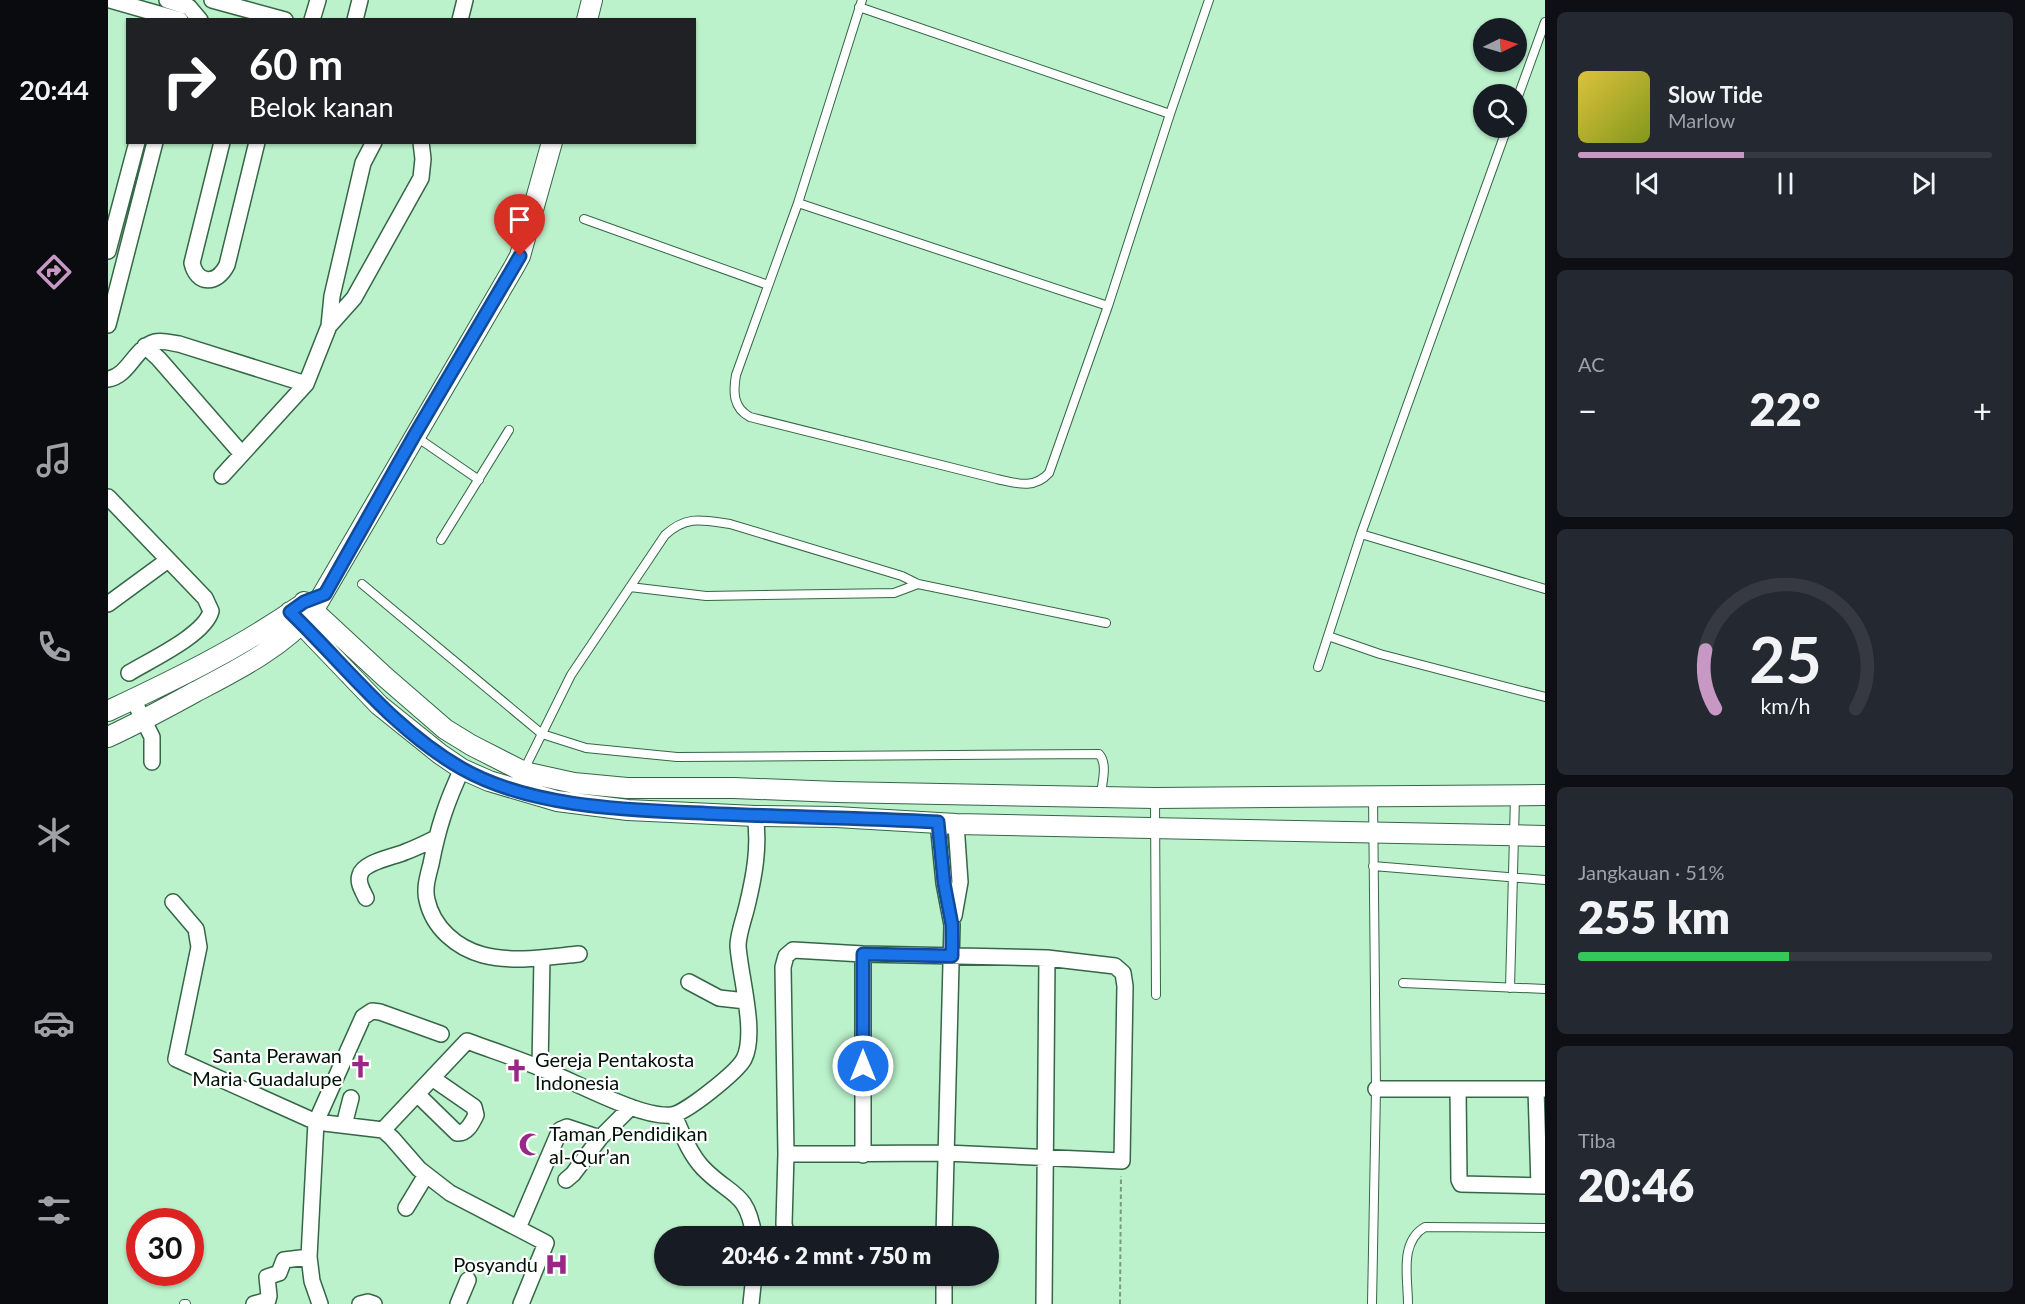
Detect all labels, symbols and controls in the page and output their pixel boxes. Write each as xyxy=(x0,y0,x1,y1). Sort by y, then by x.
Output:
north arrow xyxy=(1473,18,1527,72)
map controls xyxy=(1473,18,1527,138)
text: 60 m xyxy=(249,39,343,89)
icon: right xyxy=(150,42,228,120)
text: 20:44 xyxy=(19,73,89,106)
text: Slow Tide xyxy=(1668,81,1763,108)
button: search xyxy=(1473,84,1527,138)
text: Belok kanan xyxy=(249,90,394,123)
text: Marlow xyxy=(1668,108,1735,132)
icon: previous xyxy=(1631,167,1664,200)
icon: pause xyxy=(1769,167,1802,200)
icon: next xyxy=(1907,167,1940,200)
pin xyxy=(494,194,545,256)
icon: arrive xyxy=(503,203,536,236)
icon: directions xyxy=(33,251,75,293)
text: AC xyxy=(1578,352,1605,376)
text: 22° xyxy=(1750,382,1820,436)
text: − xyxy=(1578,390,1597,430)
text: + xyxy=(1973,390,1992,430)
icon: music xyxy=(33,439,75,481)
text: 25 xyxy=(1749,621,1821,696)
icon: phone xyxy=(33,626,75,668)
text: km/h xyxy=(1760,693,1810,719)
icon: climate xyxy=(33,814,75,856)
text: Jangkauan · 51% xyxy=(1578,860,1725,884)
text: 255 km xyxy=(1578,890,1730,944)
icon: car xyxy=(33,1002,75,1044)
position arrow xyxy=(831,1034,895,1098)
place label: Santa Perawan Maria Guadalupe xyxy=(192,1043,342,1090)
place label: Gereja Pentakosta Indonesia xyxy=(535,1047,694,1094)
church icon: Santa Perawan Maria Guadalupe xyxy=(347,1054,373,1080)
church icon: Gereja Pentakosta Indonesia xyxy=(504,1058,530,1084)
place label: Taman Pendidikan al-Qur’an xyxy=(549,1121,708,1168)
text: Tiba xyxy=(1578,1128,1616,1152)
mosque icon: Taman Pendidikan al-Qur’an xyxy=(518,1132,544,1158)
text: 20:46 xyxy=(1578,1158,1694,1212)
icon: filters xyxy=(33,1189,75,1231)
speed limit sign: 30 xyxy=(126,1208,204,1286)
text: 20:46 · 2 mnt · 750 m xyxy=(722,1242,931,1269)
place label: Posyandu xyxy=(453,1252,538,1276)
hospital icon: Posyandu xyxy=(543,1252,569,1278)

